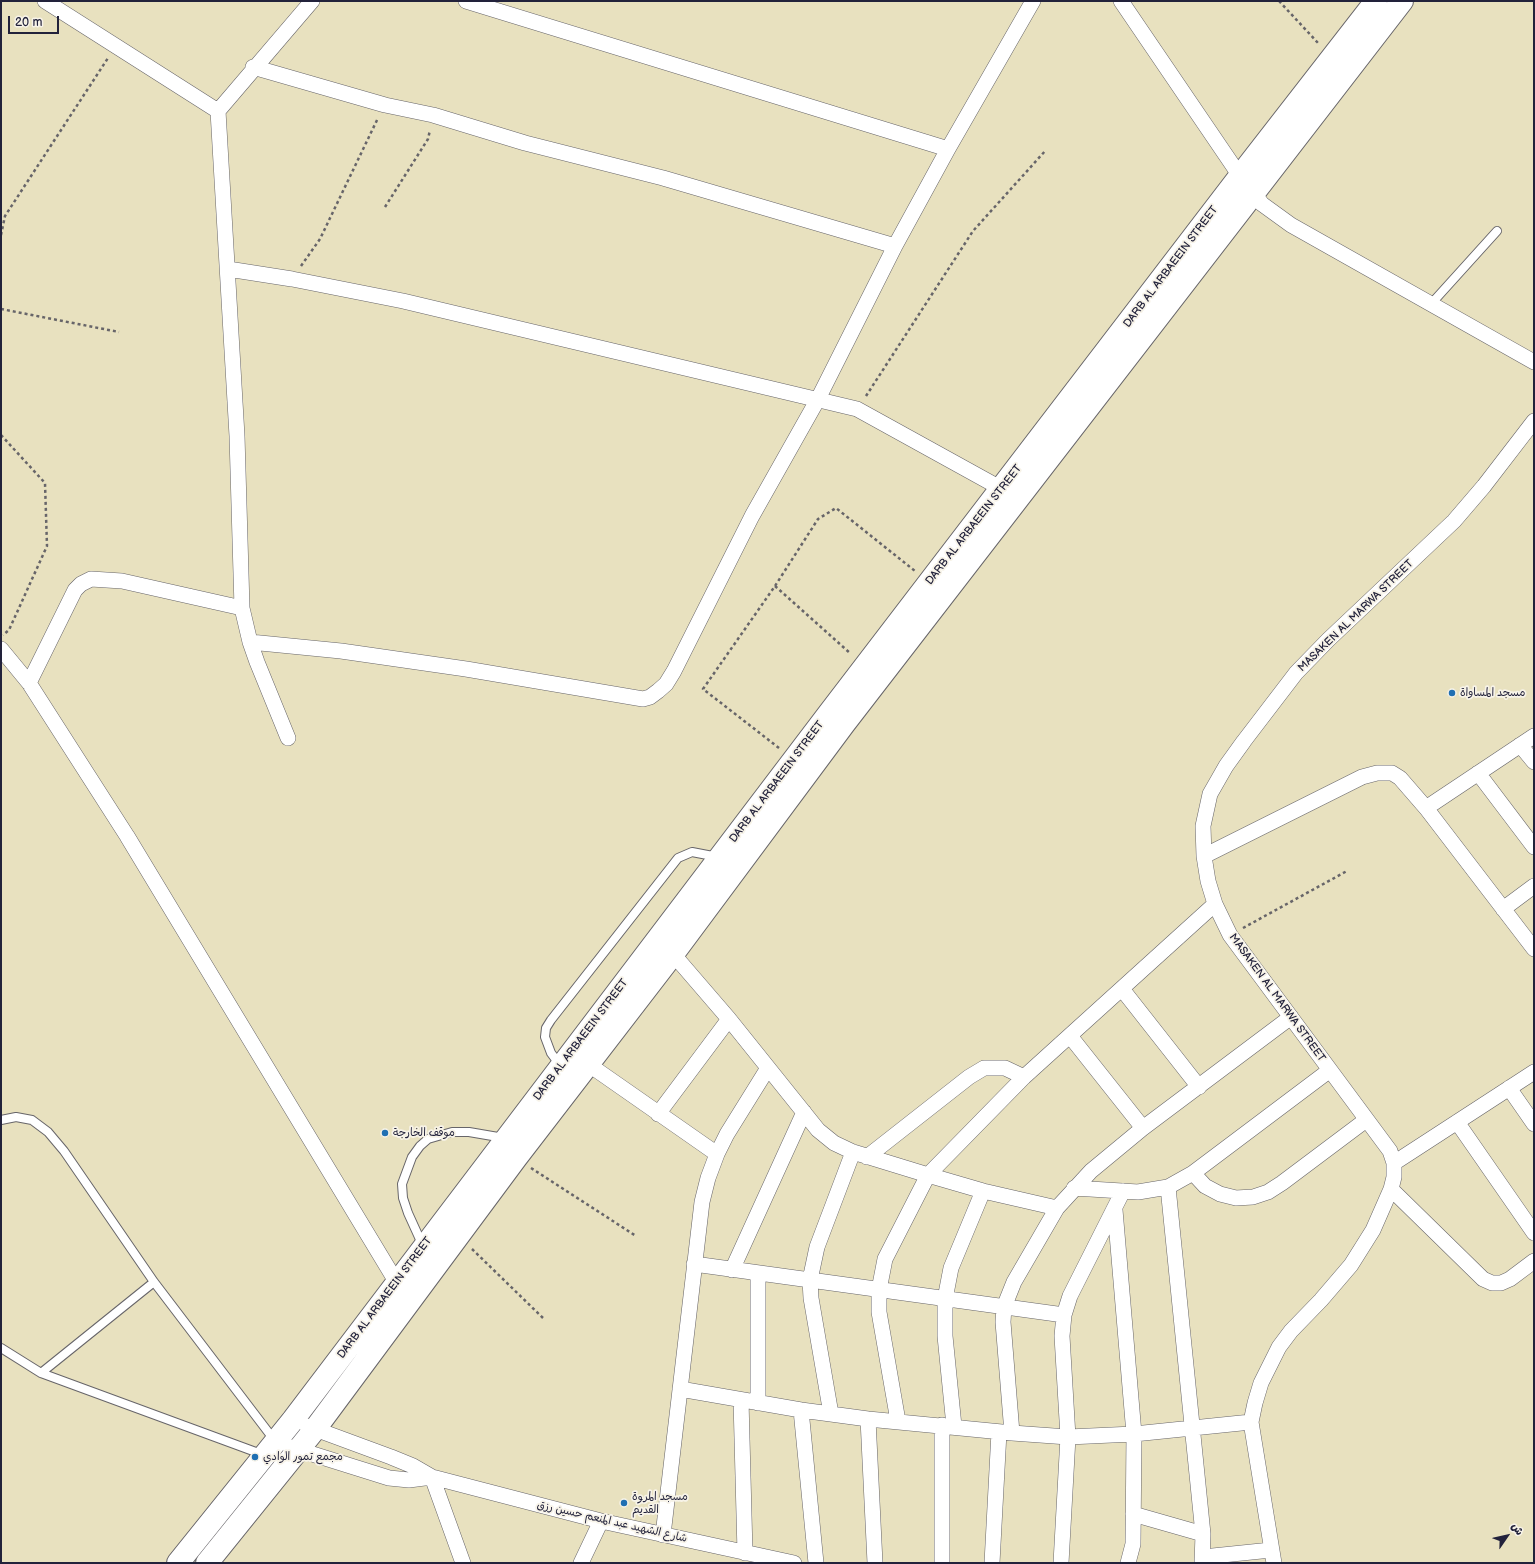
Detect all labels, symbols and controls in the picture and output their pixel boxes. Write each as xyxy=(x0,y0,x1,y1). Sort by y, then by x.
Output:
scale bar xyxy=(10,8,61,34)
text: 20 m xyxy=(15,15,42,30)
street label: DARB AL ARBAEEIN STREET xyxy=(1121,204,1221,330)
street label: DARB AL ARBAEEIN STREET xyxy=(923,462,1025,588)
street label: MASAKEN AL MARWA STREET xyxy=(1296,557,1416,675)
place label: مسجد المساواة xyxy=(1460,686,1525,700)
marker: مسجد المساواة xyxy=(1447,688,1457,698)
street label: DARB AL ARBAEEIN STREET xyxy=(727,719,827,845)
street label: MASAKEN AL MARWA STREET xyxy=(1226,931,1328,1065)
street label: DARB AL ARBAEEIN STREET xyxy=(531,977,631,1103)
place label: موقف الخارجة xyxy=(393,1126,455,1140)
marker: موقف الخارجة xyxy=(380,1128,390,1138)
street label: DARB AL ARBAEEIN STREET xyxy=(335,1235,435,1361)
place label: مجمع تمور الوادي xyxy=(263,1450,343,1464)
marker: مجمع تمور الوادي xyxy=(250,1452,260,1462)
place label: مسجد المروة القديم xyxy=(632,1490,688,1516)
street label: شارع الشهيد عبد المنعم حسين رزق xyxy=(536,1498,688,1546)
marker: مسجد المروة القديم xyxy=(619,1498,629,1508)
north arrow xyxy=(1487,1516,1527,1556)
text: ش xyxy=(1509,1520,1526,1538)

